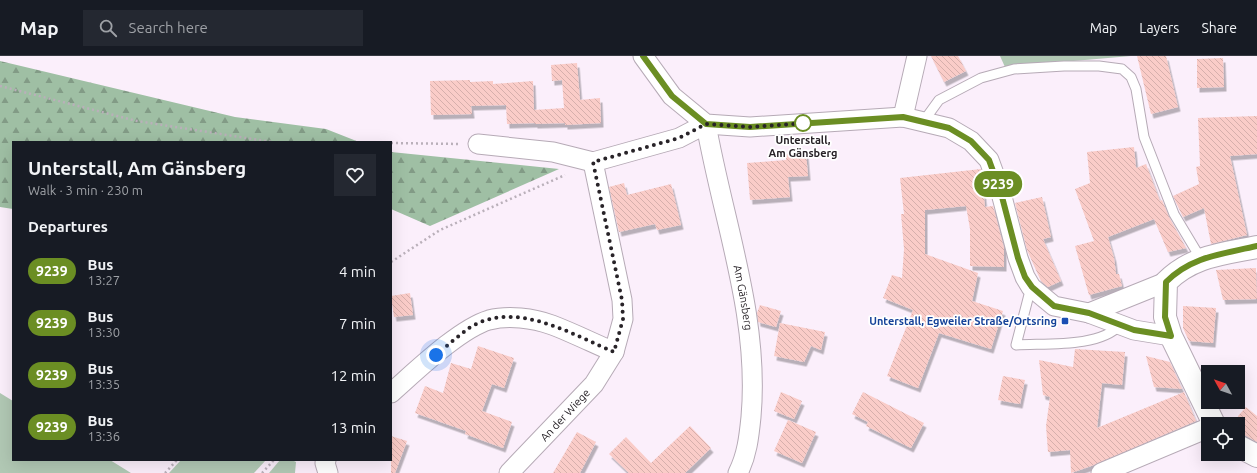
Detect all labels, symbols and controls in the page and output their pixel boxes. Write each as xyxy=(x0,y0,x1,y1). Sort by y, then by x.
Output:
search box xyxy=(83,10,363,46)
text: Map xyxy=(20,17,59,39)
icon: search xyxy=(97,17,119,39)
text: Search here xyxy=(129,19,208,36)
text: Map xyxy=(1090,20,1117,36)
text: Layers xyxy=(1139,20,1179,36)
text: Share xyxy=(1201,20,1237,36)
marker: Unterstall, Am Gänsberg xyxy=(794,114,812,132)
place label: Unterstall, Am Gänsberg xyxy=(769,134,837,159)
button: heart xyxy=(334,154,376,196)
text: Unterstall, Am Gänsberg xyxy=(28,157,246,179)
line badge: 9239 xyxy=(970,171,1026,197)
text: 9239 xyxy=(982,176,1014,192)
text: Walk · 3 min · 230 m xyxy=(28,183,143,197)
text: Departures xyxy=(28,218,108,235)
text: Bus xyxy=(88,256,113,273)
text: 9239 xyxy=(36,263,68,279)
text: 4 min xyxy=(339,263,376,280)
street label: Am Gänsberg xyxy=(731,264,755,331)
text: 13:27 xyxy=(88,273,120,287)
text: Bus xyxy=(88,308,113,325)
text: 9239 xyxy=(36,315,68,331)
text: 7 min xyxy=(339,315,376,332)
place label: Unterstall, Egweiler Straße/Ortsring xyxy=(869,315,1057,327)
marker: Unterstall, Egweiler Straße/Ortsring xyxy=(1060,316,1070,326)
text: 13:30 xyxy=(88,325,120,339)
your location xyxy=(426,345,446,365)
text: Bus xyxy=(88,360,113,377)
north arrow xyxy=(1201,365,1245,409)
map controls xyxy=(1201,365,1245,461)
text: 9239 xyxy=(36,367,68,383)
text: 12 min xyxy=(330,367,376,384)
text: 13:35 xyxy=(88,377,120,391)
street label: An der Wiege xyxy=(538,387,592,443)
text: Bus xyxy=(88,412,113,429)
button: locate xyxy=(1201,417,1245,461)
text: 9239 xyxy=(36,419,68,435)
text: 13 min xyxy=(330,419,376,436)
text: 13:36 xyxy=(88,429,120,443)

